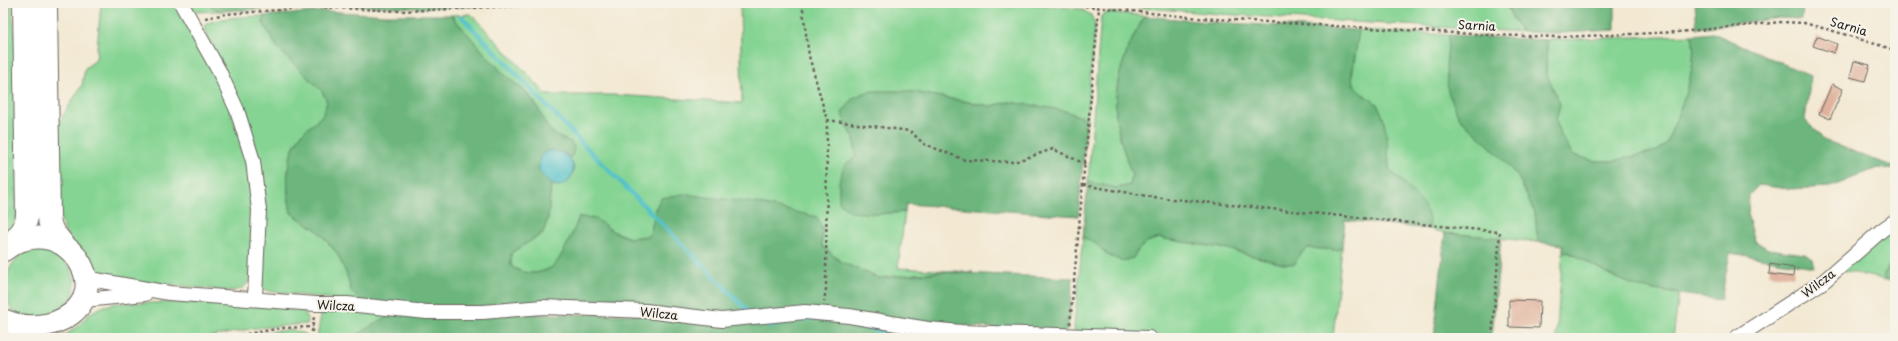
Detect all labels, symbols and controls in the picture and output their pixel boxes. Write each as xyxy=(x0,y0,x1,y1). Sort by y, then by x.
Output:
street label: Sarnia xyxy=(1828,12,1870,40)
street label: Sarnia xyxy=(1458,15,1497,35)
street label: Wilcza xyxy=(1797,264,1839,302)
street label: Wilcza xyxy=(317,295,356,315)
street label: Wilcza xyxy=(639,302,679,324)

